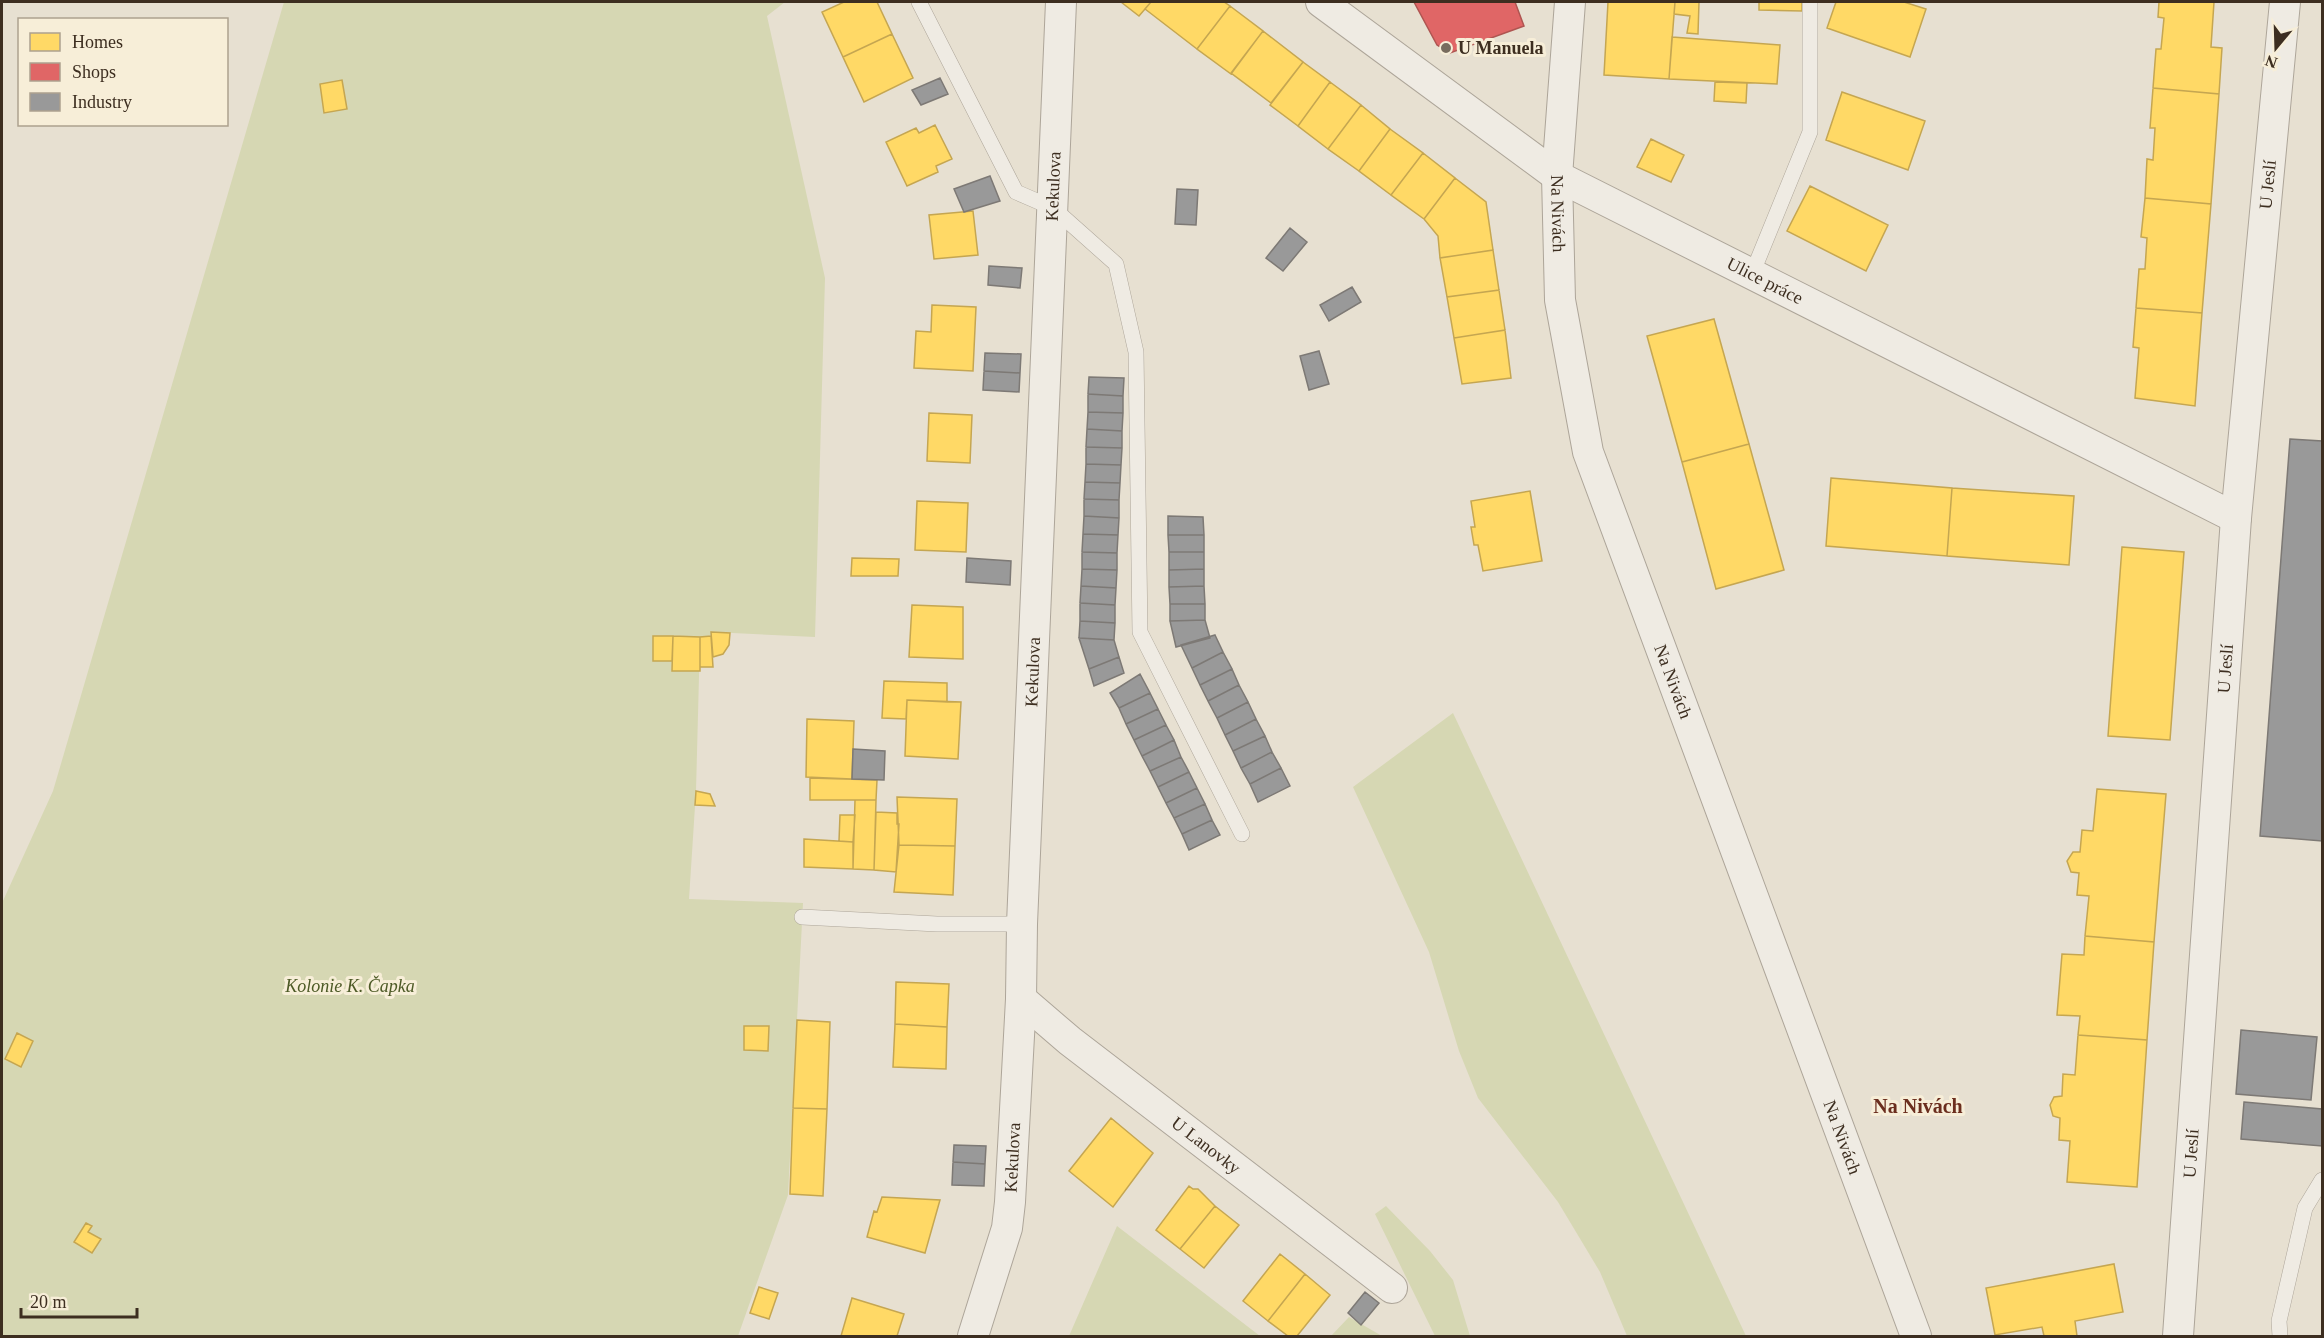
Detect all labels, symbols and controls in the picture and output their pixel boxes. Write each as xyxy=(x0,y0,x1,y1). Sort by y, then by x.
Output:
legend xyxy=(18,18,228,126)
north arrow xyxy=(2246,18,2306,78)
text: Homes xyxy=(72,32,123,52)
place label: U Manuela xyxy=(1458,38,1544,58)
marker: U Manuela xyxy=(1439,41,1453,55)
text: N xyxy=(2263,52,2280,72)
text: Shops xyxy=(72,62,116,82)
text: Industry xyxy=(72,92,132,112)
street label: Kekulova xyxy=(1042,151,1065,222)
street label: U Jeslí xyxy=(2255,159,2280,210)
street label: Na Nivách xyxy=(1547,175,1569,252)
street label: Ulice práce xyxy=(1724,253,1806,308)
street label: Kekulova xyxy=(1021,637,1044,707)
street label: Na Nivách xyxy=(1650,642,1696,721)
street label: U Jeslí xyxy=(2214,643,2237,694)
park label: Kolonie K. Čapka xyxy=(284,975,415,996)
district label: Na Nivách xyxy=(1873,1095,1963,1117)
street label: Na Nivách xyxy=(1819,1097,1865,1177)
street label: U Lanovky xyxy=(1168,1113,1244,1178)
street label: Kekulova xyxy=(1001,1122,1024,1193)
street label: U Jeslí xyxy=(2179,1128,2203,1179)
scale bar xyxy=(21,1281,136,1319)
text: 20 m xyxy=(30,1292,67,1312)

